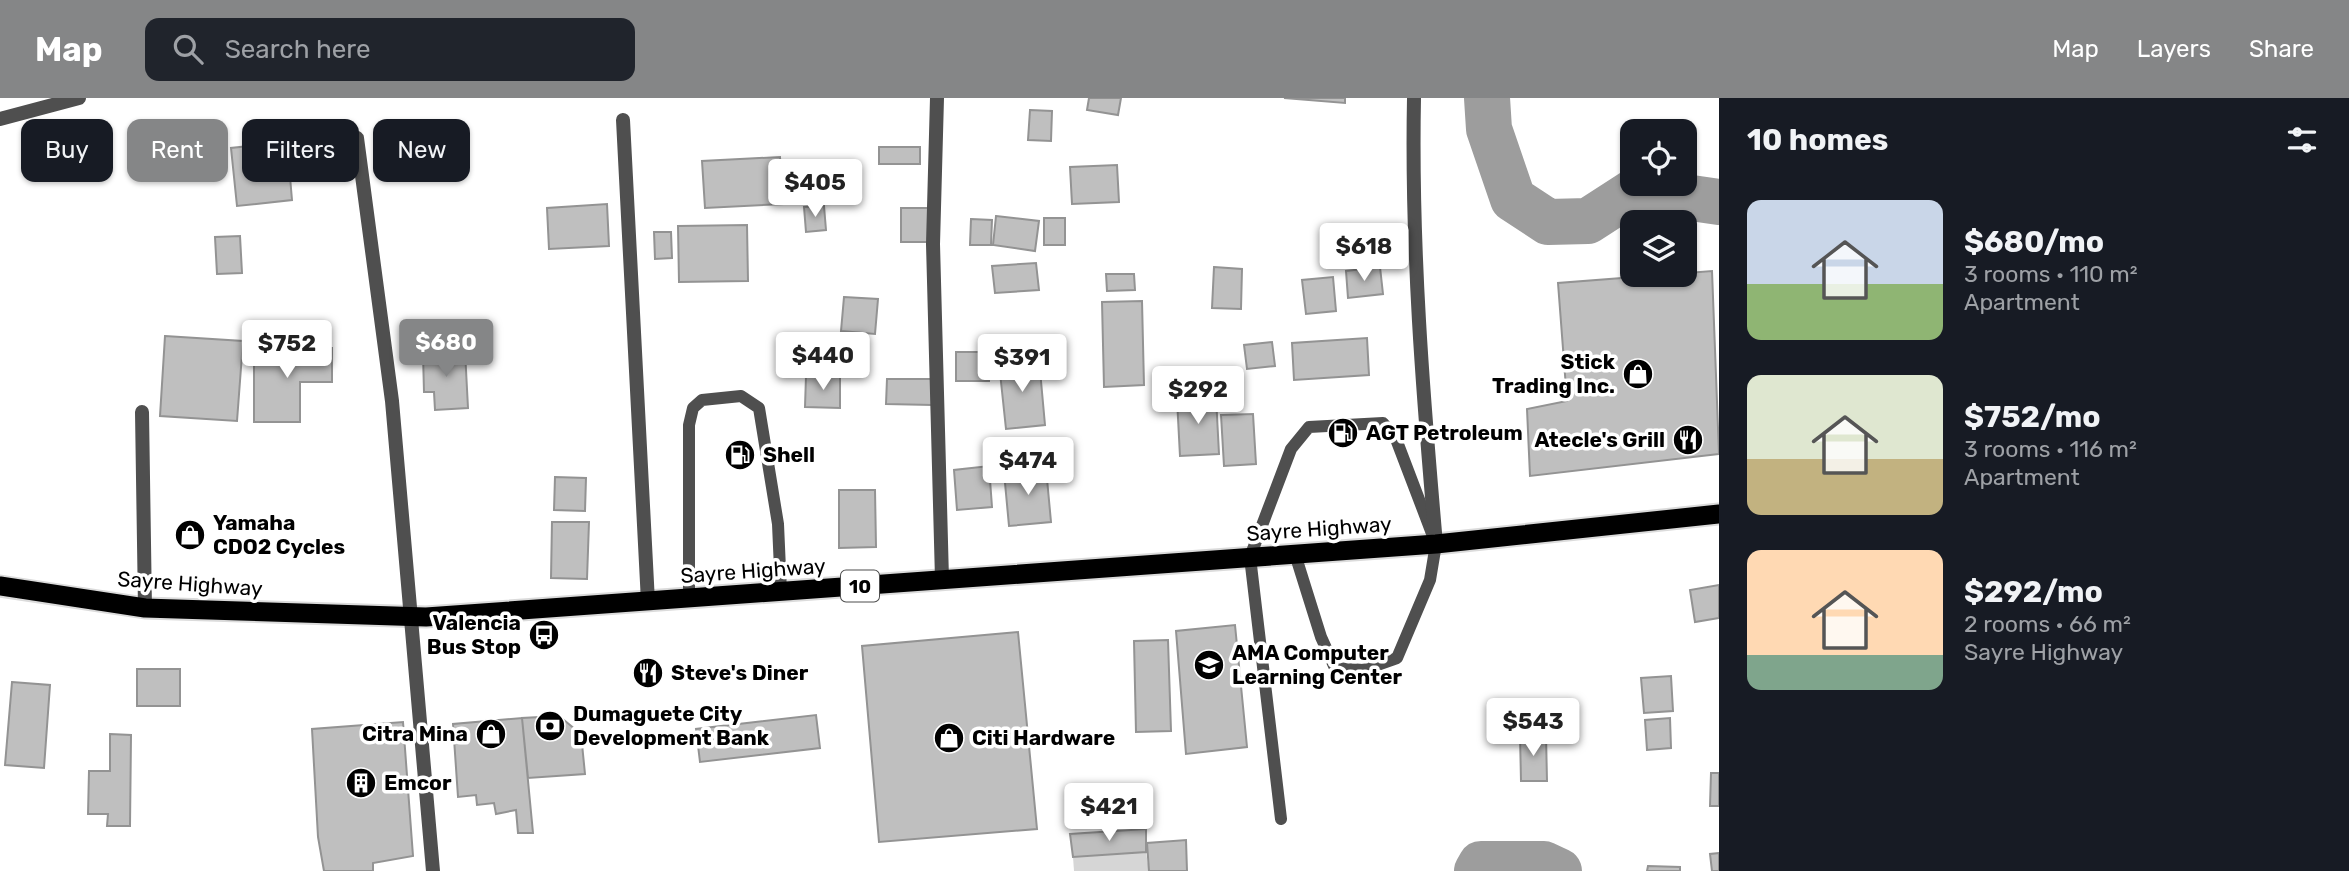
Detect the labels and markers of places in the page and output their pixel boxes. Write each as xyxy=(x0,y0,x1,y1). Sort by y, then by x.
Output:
pin: $405 xyxy=(774,159,856,219)
pin: $618 xyxy=(1323,223,1405,283)
pin: $752 xyxy=(246,320,328,380)
pin: $680 xyxy=(405,320,487,379)
pin: $440 xyxy=(782,332,864,392)
pin: $391 xyxy=(981,334,1063,394)
place label: Stick Trading Inc. xyxy=(1492,349,1616,398)
shop icon: Stick Trading Inc. xyxy=(1621,357,1655,391)
pin: $292 xyxy=(1157,366,1239,426)
fuel station icon: AGT Petroleum xyxy=(1326,416,1360,450)
place label: AGT Petroleum xyxy=(1366,420,1523,445)
restaurant icon: Atecle's Grill xyxy=(1671,423,1705,457)
place label: Atecle's Grill xyxy=(1535,427,1665,452)
fuel station icon: Shell xyxy=(723,438,757,472)
pin: $474 xyxy=(987,438,1069,497)
place label: Shell xyxy=(763,442,815,467)
place label: Yamaha CDO2 Cycles xyxy=(213,510,345,559)
shop icon: Yamaha CDO2 Cycles xyxy=(173,518,207,552)
place label: Valencia Bus Stop xyxy=(427,610,521,659)
bus stop icon: Valencia Bus Stop xyxy=(527,618,561,652)
place label: AMA Computer Learning Center xyxy=(1232,640,1403,689)
school or university icon: AMA Computer Learning Center xyxy=(1192,648,1226,682)
restaurant icon: Steve's Diner xyxy=(631,656,665,690)
place label: Steve's Diner xyxy=(671,660,809,685)
pin: $543 xyxy=(1492,698,1574,758)
place label: Dumaguete City Development Bank xyxy=(573,701,770,750)
bank icon: Dumaguete City Development Bank xyxy=(533,709,567,743)
shop icon: Citra Mina xyxy=(474,717,508,751)
place label: Citra Mina xyxy=(362,721,468,746)
shop icon: Citi Hardware xyxy=(932,721,966,755)
place label: Citi Hardware xyxy=(972,725,1115,750)
building icon: Emcor xyxy=(344,766,378,800)
place label: Emcor xyxy=(384,770,452,795)
pin: $421 xyxy=(1068,784,1150,843)

